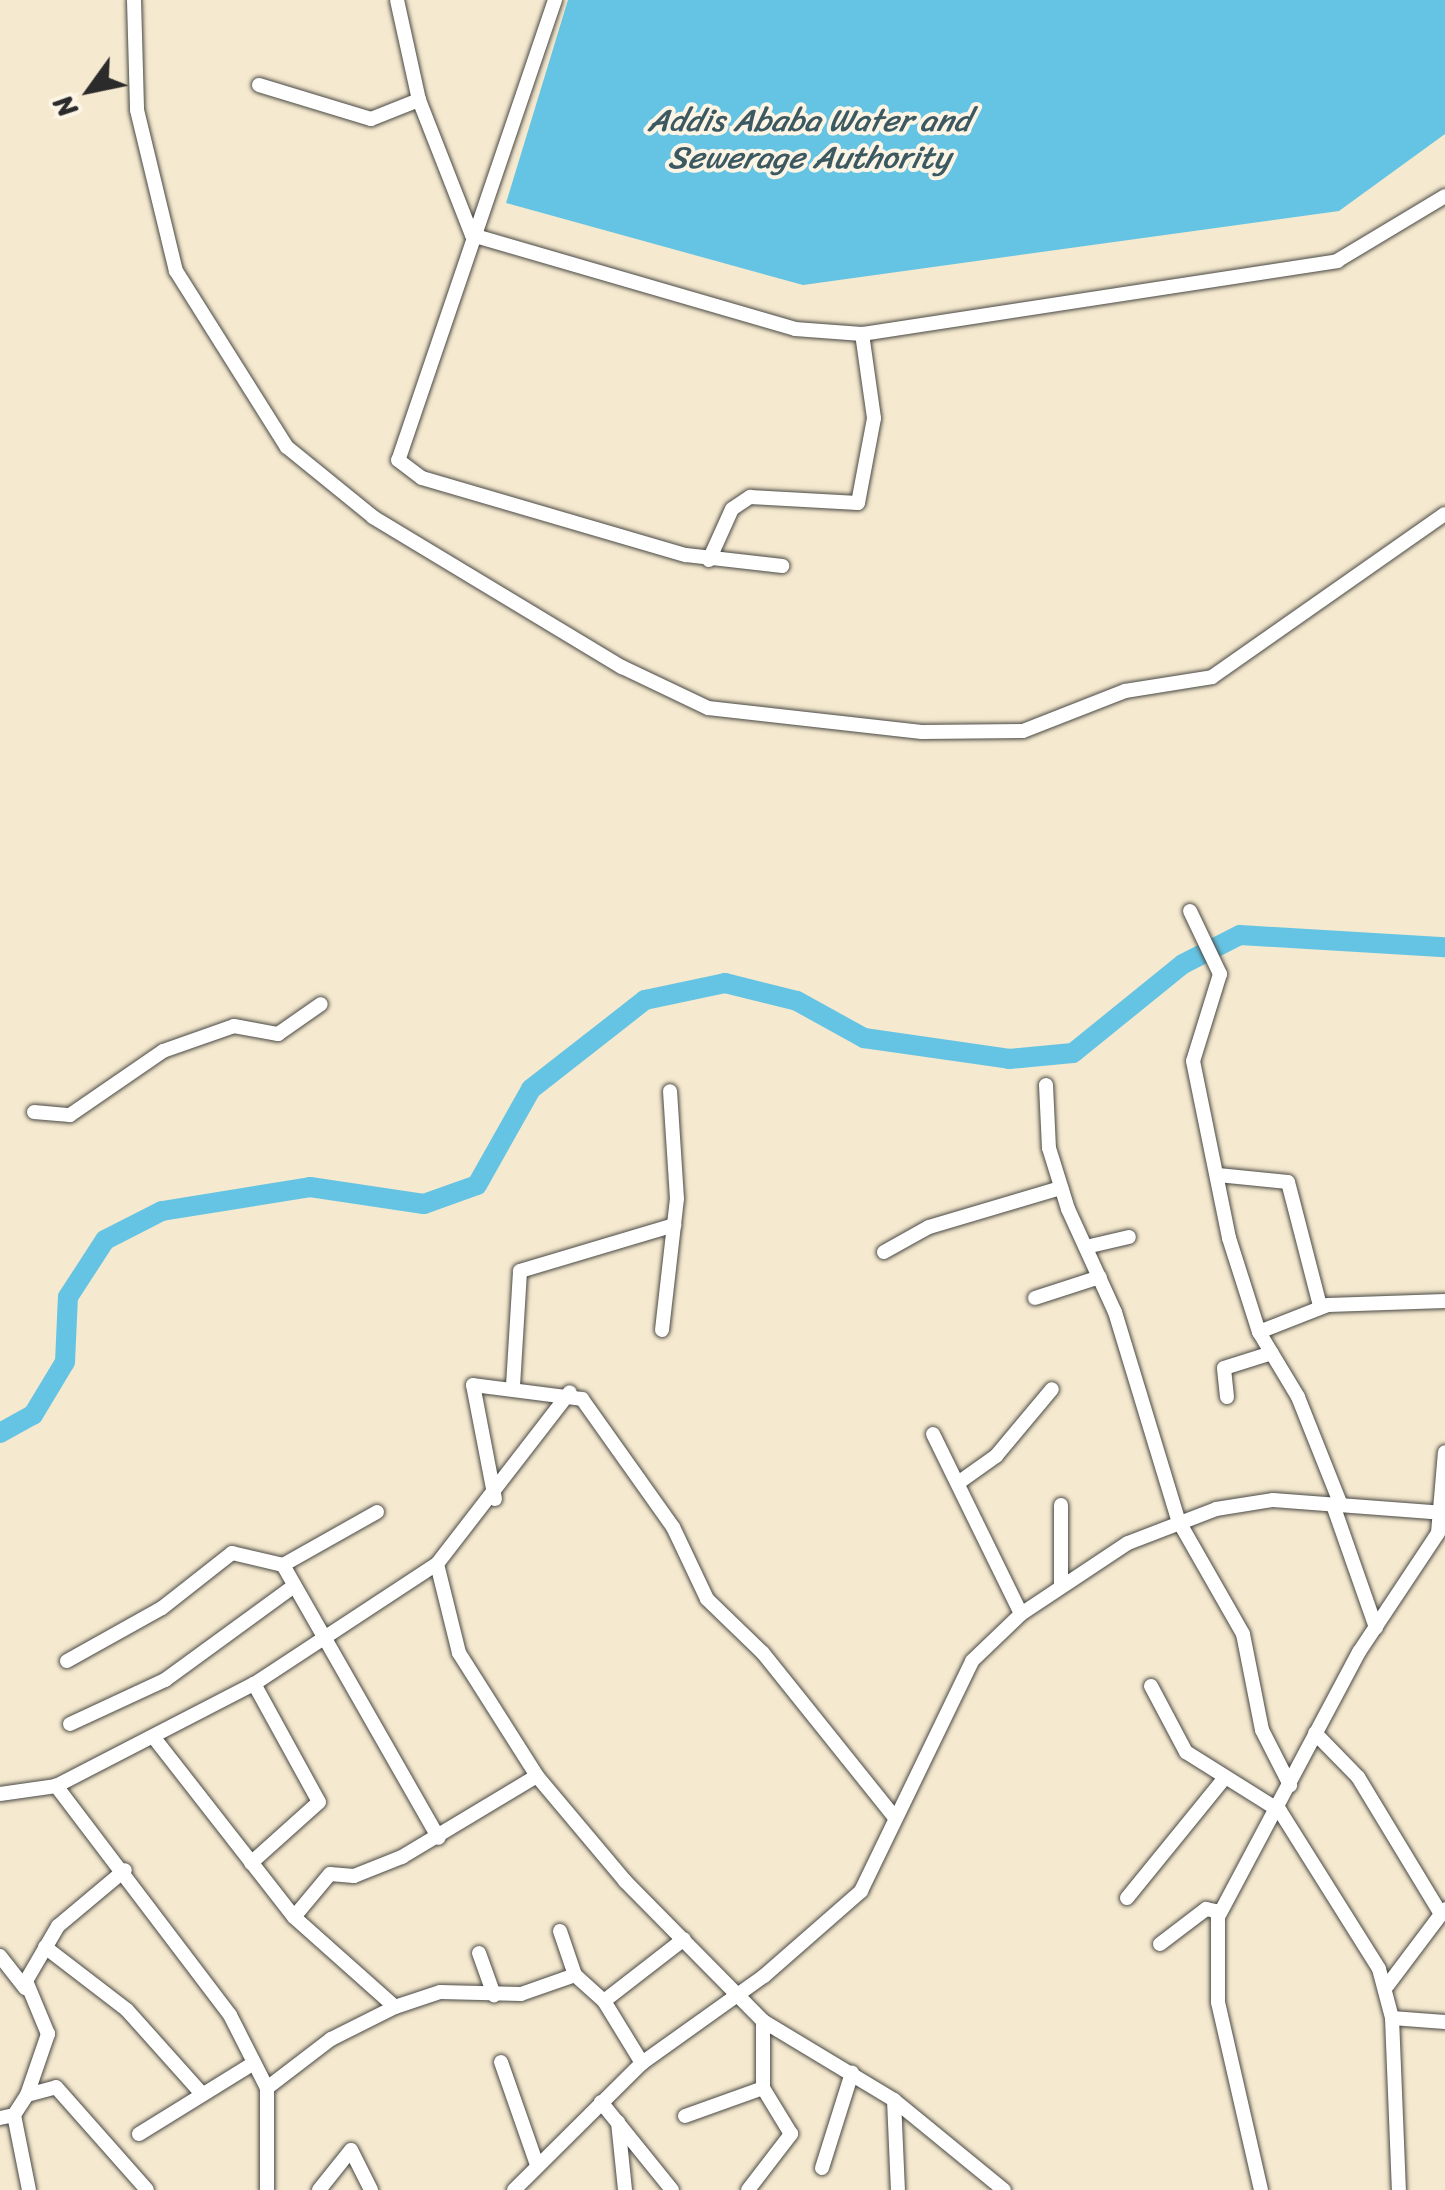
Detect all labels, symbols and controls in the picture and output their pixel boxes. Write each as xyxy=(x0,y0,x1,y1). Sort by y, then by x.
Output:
north arrow xyxy=(40,40,140,140)
text: N xyxy=(39,85,90,128)
water label: Addis Ababa Water and Sewerage Authority xyxy=(647,103,971,178)

